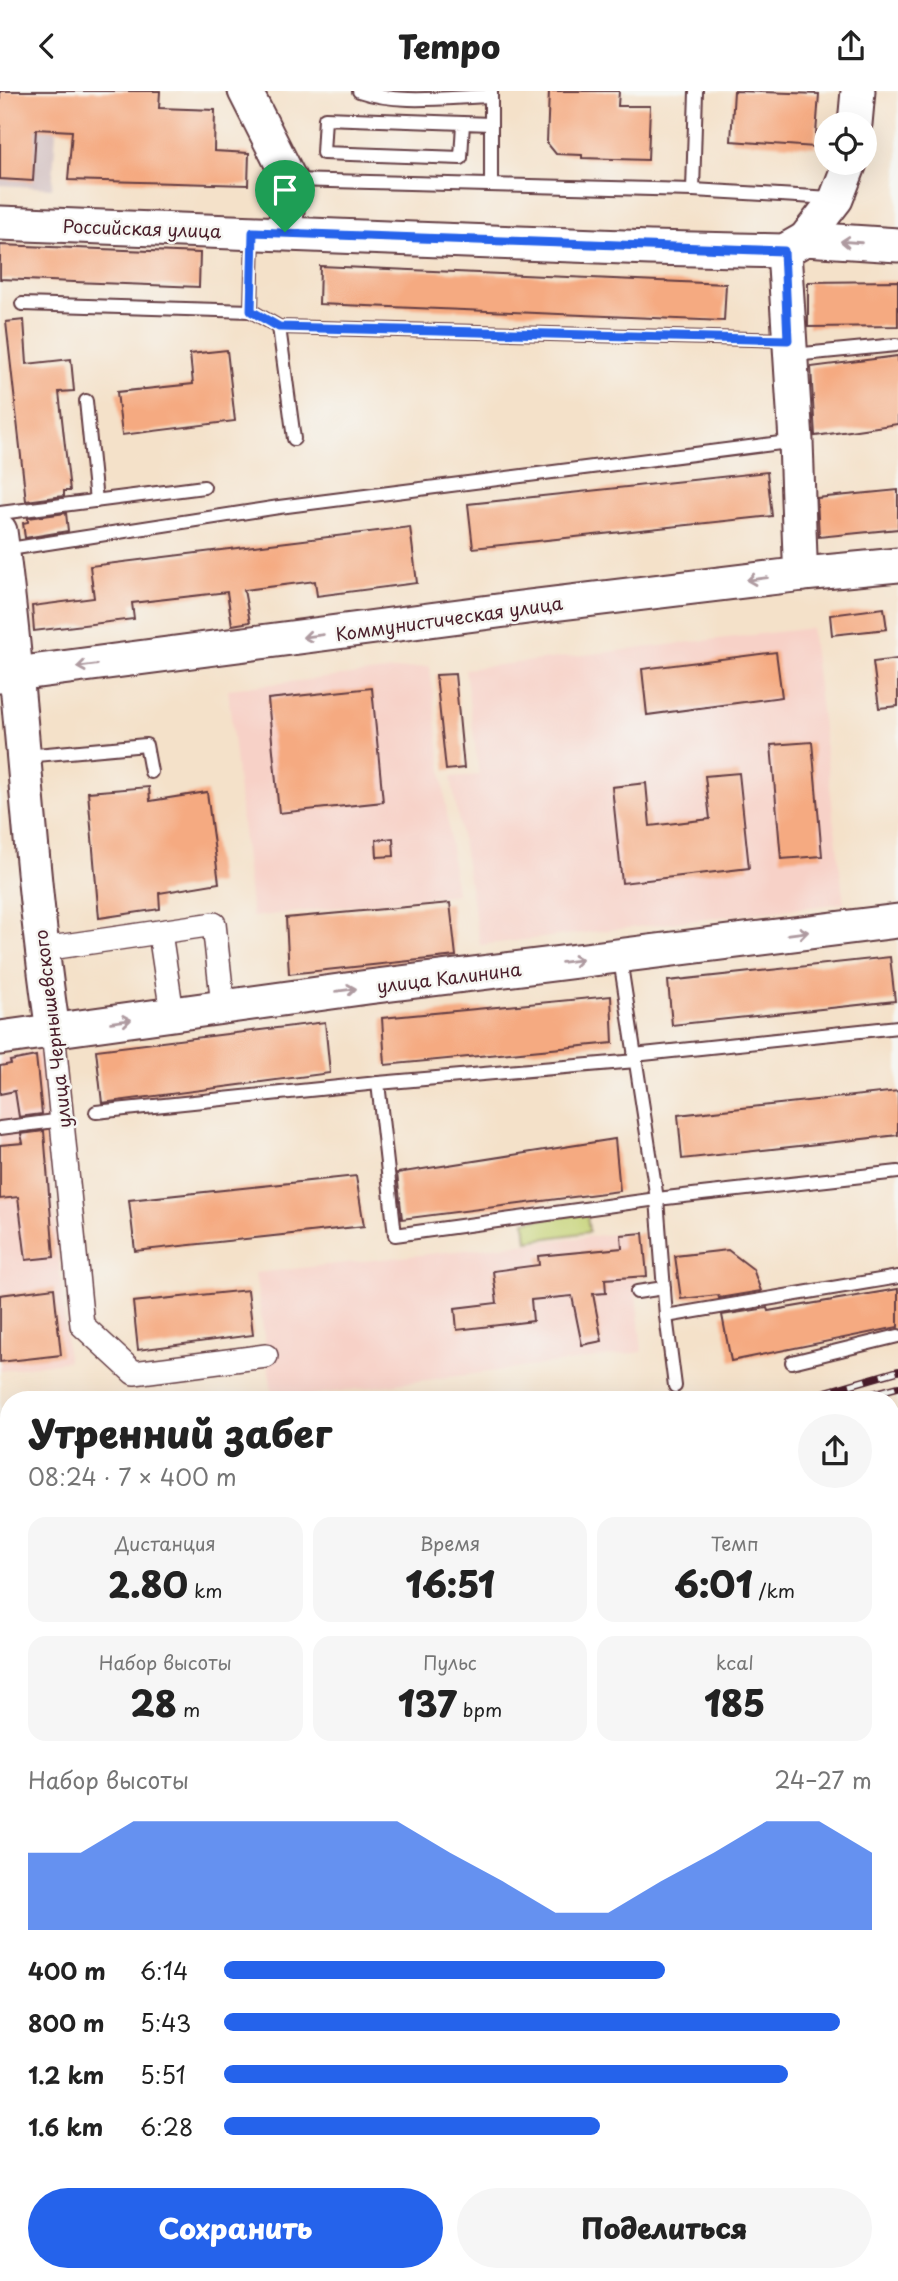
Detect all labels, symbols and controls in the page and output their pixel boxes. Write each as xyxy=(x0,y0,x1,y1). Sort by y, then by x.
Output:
text: Tempo xyxy=(398,22,500,70)
icon: back xyxy=(28,27,66,65)
icon: share xyxy=(832,27,870,65)
map controls xyxy=(814,112,877,175)
button: locate xyxy=(814,112,877,175)
pin xyxy=(255,160,315,232)
icon: arrive xyxy=(266,171,304,209)
street label: Российская улица xyxy=(62,212,222,244)
one-way arrow xyxy=(841,235,863,248)
one-way arrow xyxy=(746,573,769,586)
street label: Коммунистическая улица xyxy=(334,589,565,647)
one-way arrow xyxy=(302,630,324,643)
one-way arrow xyxy=(76,660,99,673)
one-way arrow xyxy=(786,927,809,940)
street label: улица Чернышевского xyxy=(26,928,78,1130)
one-way arrow xyxy=(560,954,583,967)
street label: улица Калинина xyxy=(375,955,523,999)
one-way arrow xyxy=(335,983,357,996)
one-way arrow xyxy=(109,1014,132,1027)
text: Утренний забег xyxy=(28,1404,332,1461)
button: share xyxy=(798,1414,872,1488)
text: 08:24 · 7 × 400 m xyxy=(28,1459,237,1494)
text: Дистанция xyxy=(115,1529,216,1557)
text: Время xyxy=(420,1529,480,1557)
text: Темп xyxy=(711,1529,759,1557)
text: 2.80 xyxy=(108,1557,188,1610)
text: 16:51 xyxy=(405,1557,495,1610)
text: 6:01 xyxy=(674,1557,752,1610)
text: km xyxy=(188,1576,223,1604)
text: /km xyxy=(752,1576,795,1604)
text: Набор высоты xyxy=(99,1648,232,1676)
text: Пульс xyxy=(423,1648,477,1676)
text: kcal xyxy=(716,1648,754,1676)
text: 28 xyxy=(130,1676,177,1729)
text: 137 xyxy=(398,1676,457,1729)
text: 185 xyxy=(704,1676,765,1729)
text: m xyxy=(177,1695,200,1723)
text: bpm xyxy=(457,1695,502,1723)
text: Набор высоты xyxy=(28,1762,189,1797)
text: 24–27 m xyxy=(774,1762,872,1797)
text: 400 m xyxy=(28,1953,106,1988)
text: 6:14 xyxy=(140,1953,188,1988)
text: 800 m xyxy=(28,2005,105,2040)
text: 5:43 xyxy=(140,2005,191,2040)
text: 1.2 km xyxy=(28,2057,104,2092)
text: 5:51 xyxy=(140,2057,186,2092)
text: 1.6 km xyxy=(28,2109,103,2144)
text: 6:28 xyxy=(140,2109,193,2144)
button: Сохранить xyxy=(28,2188,443,2268)
button: Поделиться xyxy=(457,2188,872,2268)

